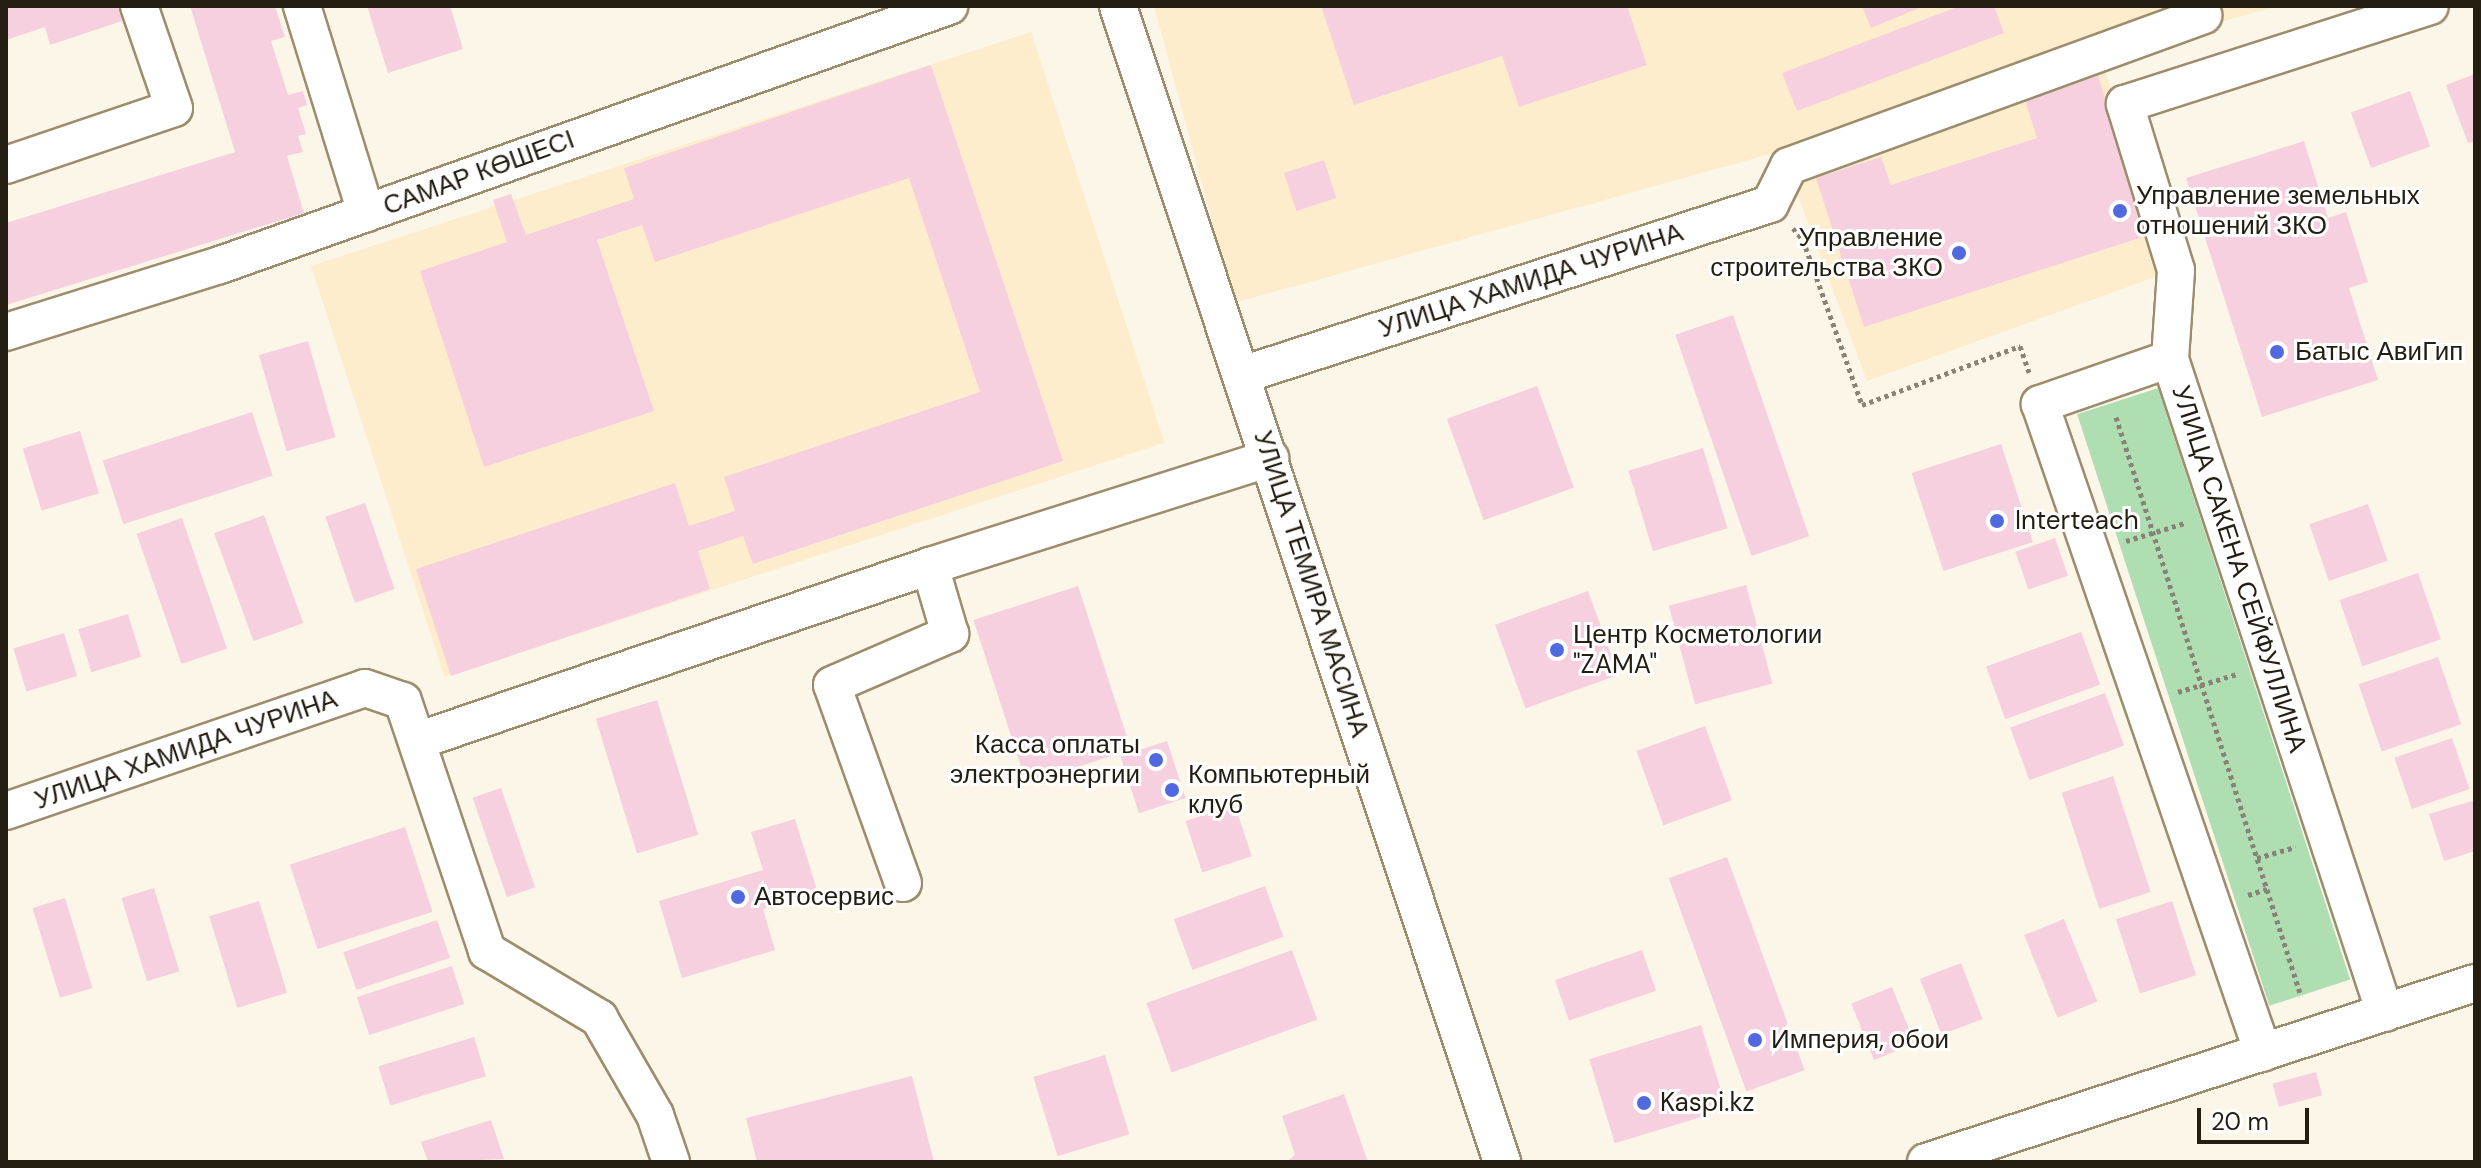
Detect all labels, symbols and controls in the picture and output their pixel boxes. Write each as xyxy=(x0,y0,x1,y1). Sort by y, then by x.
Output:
street label: САМАР КӨШЕСІ xyxy=(379,124,579,222)
place label: Управление земельных отношений ЗКО xyxy=(2136,180,2420,242)
marker: Управление земельных отношений ЗКО xyxy=(2111,202,2129,220)
street label: УЛИЦА ХАМИДА ЧУРИНА xyxy=(1375,217,1687,345)
place label: Управление строительства ЗКО xyxy=(1710,222,1943,284)
marker: Управление строительства ЗКО xyxy=(1950,244,1968,262)
place label: Батыс АвиГип xyxy=(2295,336,2463,368)
marker: Батыс АвиГип xyxy=(2266,341,2288,363)
street label: УЛИЦА САКЕНА СЕЙФУЛЛИНА xyxy=(2165,382,2313,756)
street label: УЛИЦА ТЕМИРА МАСИНА xyxy=(1247,427,1375,741)
place label: Interteach xyxy=(2015,505,2139,537)
marker: Interteach xyxy=(1986,510,2008,532)
place label: Центр Косметологии "ZAMA" xyxy=(1573,619,1822,680)
marker: Центр Косметологии "ZAMA" xyxy=(1548,641,1566,659)
street label: УЛИЦА ХАМИДА ЧУРИНА xyxy=(31,684,341,816)
place label: Касса оплаты электроэнергии xyxy=(950,729,1140,790)
marker: Касса оплаты электроэнергии xyxy=(1147,751,1165,769)
place label: Компьютерный клуб xyxy=(1188,759,1370,820)
marker: Компьютерный клуб xyxy=(1163,781,1181,799)
place label: Автосервис xyxy=(754,881,894,913)
marker: Автосервис xyxy=(729,888,747,906)
place label: Империя, обои xyxy=(1771,1024,1949,1056)
marker: Империя, обои xyxy=(1746,1031,1764,1049)
place label: Kaspi.kz xyxy=(1660,1087,1754,1119)
scale bar xyxy=(2201,1092,2313,1142)
marker: Kaspi.kz xyxy=(1635,1094,1653,1112)
text: 20 m xyxy=(2211,1106,2269,1137)

